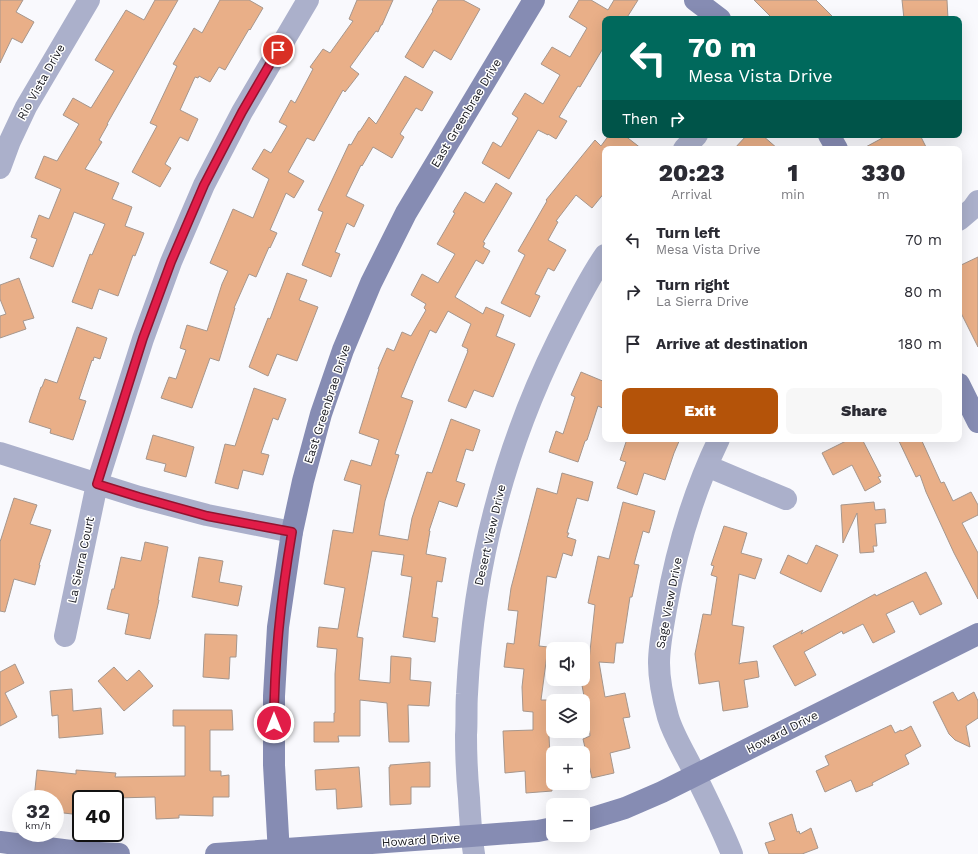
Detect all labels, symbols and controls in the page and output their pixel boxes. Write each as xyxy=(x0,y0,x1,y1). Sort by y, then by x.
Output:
text: 70 m xyxy=(688,31,757,64)
icon: left xyxy=(622,32,674,84)
pin xyxy=(261,33,295,67)
icon: arrive xyxy=(267,39,289,61)
street label: Rio Vista Drive xyxy=(14,41,68,122)
street label: East Greenbrae Drive xyxy=(428,56,504,170)
text: Mesa Vista Drive xyxy=(688,65,833,86)
icon: right xyxy=(666,108,688,130)
text: Then xyxy=(622,110,658,128)
text: 20:23 xyxy=(658,159,725,187)
text: 1 xyxy=(788,159,798,187)
text: 330 xyxy=(861,159,906,187)
text: Arrival xyxy=(671,187,712,202)
text: min xyxy=(781,187,805,202)
text: m xyxy=(877,187,890,202)
text: Turn left xyxy=(656,224,720,242)
icon: left xyxy=(622,229,644,251)
text: 70 m xyxy=(905,231,942,249)
text: Mesa Vista Drive xyxy=(656,242,760,257)
text: Turn right xyxy=(656,276,729,294)
icon: right xyxy=(622,281,644,303)
text: 80 m xyxy=(904,283,942,301)
text: La Sierra Drive xyxy=(656,294,749,309)
icon: arrive xyxy=(622,333,644,355)
text: Arrive at destination xyxy=(656,335,808,353)
text: 180 m xyxy=(898,335,942,353)
street label: East Greenbrae Drive xyxy=(301,343,353,465)
button: Exit xyxy=(622,388,778,434)
button: Share xyxy=(786,388,942,434)
street label: Desert View Drive xyxy=(472,483,508,587)
street label: La Sierra Court xyxy=(65,515,97,605)
street label: Sage View Drive xyxy=(653,556,685,650)
map controls xyxy=(546,642,590,842)
button: sound xyxy=(546,642,590,686)
button: layers xyxy=(546,694,590,738)
position arrow xyxy=(253,702,295,744)
street label: Howard Drive xyxy=(744,708,820,756)
button: + xyxy=(546,746,590,790)
speed limit sign: 40 xyxy=(72,790,124,842)
button: − xyxy=(546,798,590,842)
text: 32 xyxy=(26,799,50,823)
text: km/h xyxy=(25,820,51,831)
street label: Howard Drive xyxy=(381,830,461,850)

